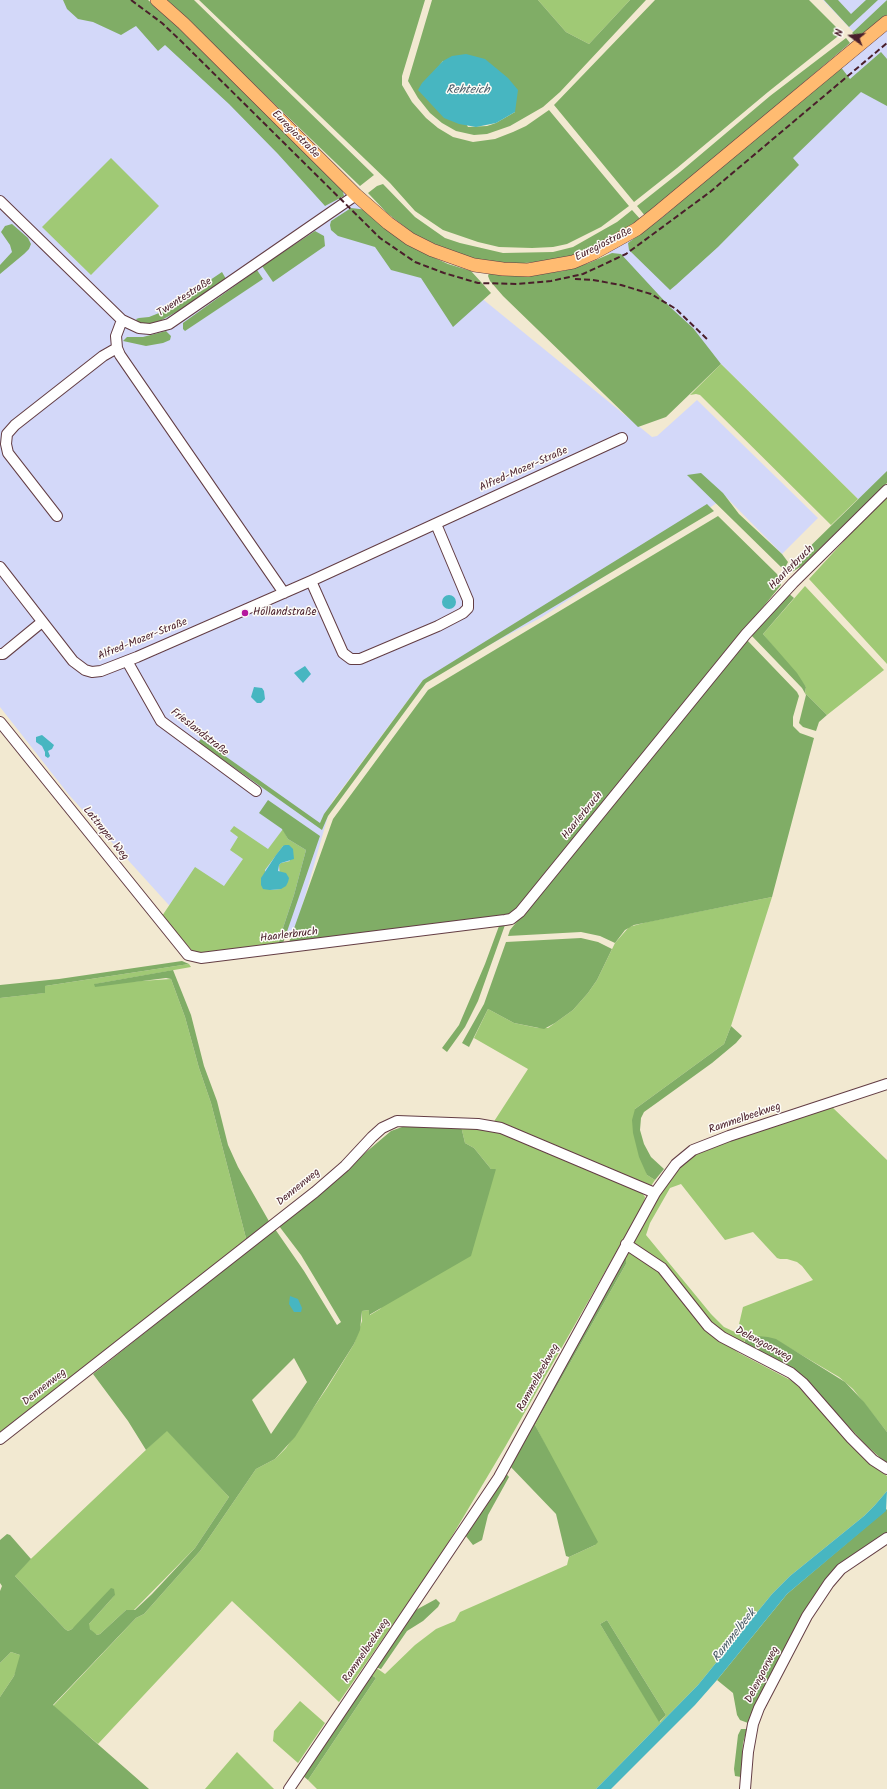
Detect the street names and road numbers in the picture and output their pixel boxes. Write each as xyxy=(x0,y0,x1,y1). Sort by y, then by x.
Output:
street label: Euregiostraße xyxy=(268,108,322,162)
street label: Euregiostraße xyxy=(573,225,635,265)
street label: Twentestraße xyxy=(155,275,215,321)
street label: Alfred-Mozer-Straße xyxy=(478,445,570,495)
street label: Haarlerbruch xyxy=(767,543,817,593)
street label: Alfred-Mozer-Straße xyxy=(96,616,190,664)
street label: Frieslandstraße xyxy=(167,706,231,760)
street label: Haarlerbruch xyxy=(560,789,606,843)
street label: Lattruper Weg xyxy=(79,804,131,864)
street label: Haarlerbruch xyxy=(259,926,319,946)
street label: Rammelbeekweg xyxy=(707,1101,783,1137)
street label: Dennenweg xyxy=(275,1166,323,1210)
street label: Delengoorweg xyxy=(733,1325,793,1365)
street label: Rammelbeekweg xyxy=(515,1342,563,1414)
street label: Dennenweg xyxy=(20,1367,70,1409)
street label: Rammelbeekweg xyxy=(341,1616,393,1686)
street label: Delengoorweg xyxy=(743,1644,783,1706)

